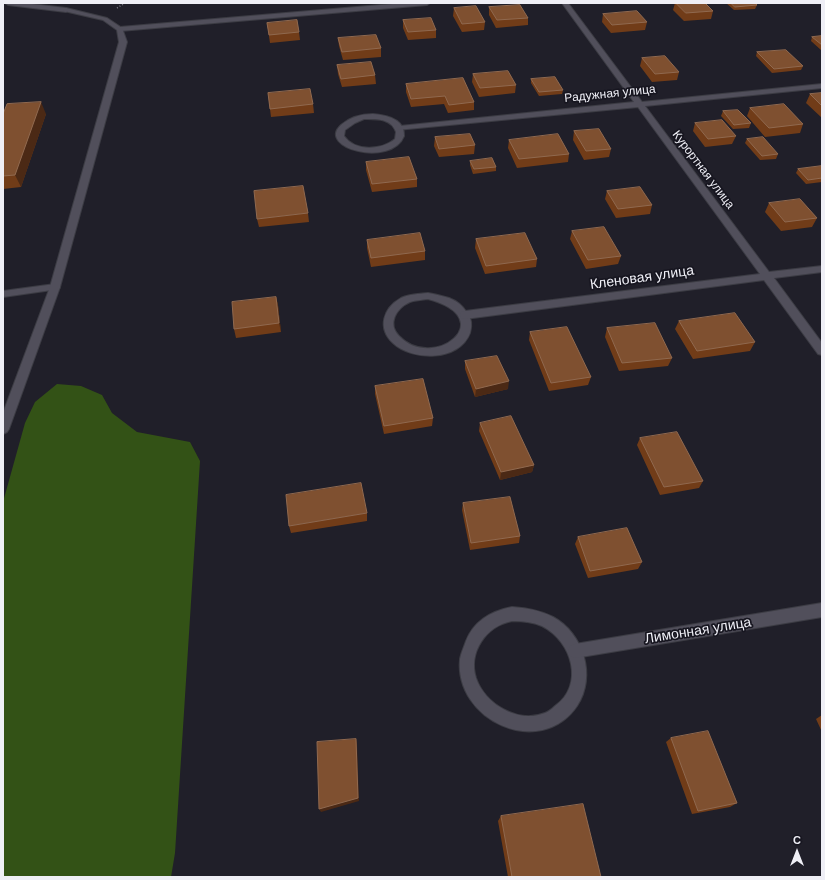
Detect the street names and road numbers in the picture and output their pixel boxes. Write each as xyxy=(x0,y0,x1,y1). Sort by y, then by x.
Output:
street label: Радужная улица xyxy=(564,82,656,106)
street label: Курортная улица xyxy=(669,128,737,212)
street label: Кленовая улица xyxy=(589,262,695,294)
street label: Лимонная улица xyxy=(644,614,752,648)

